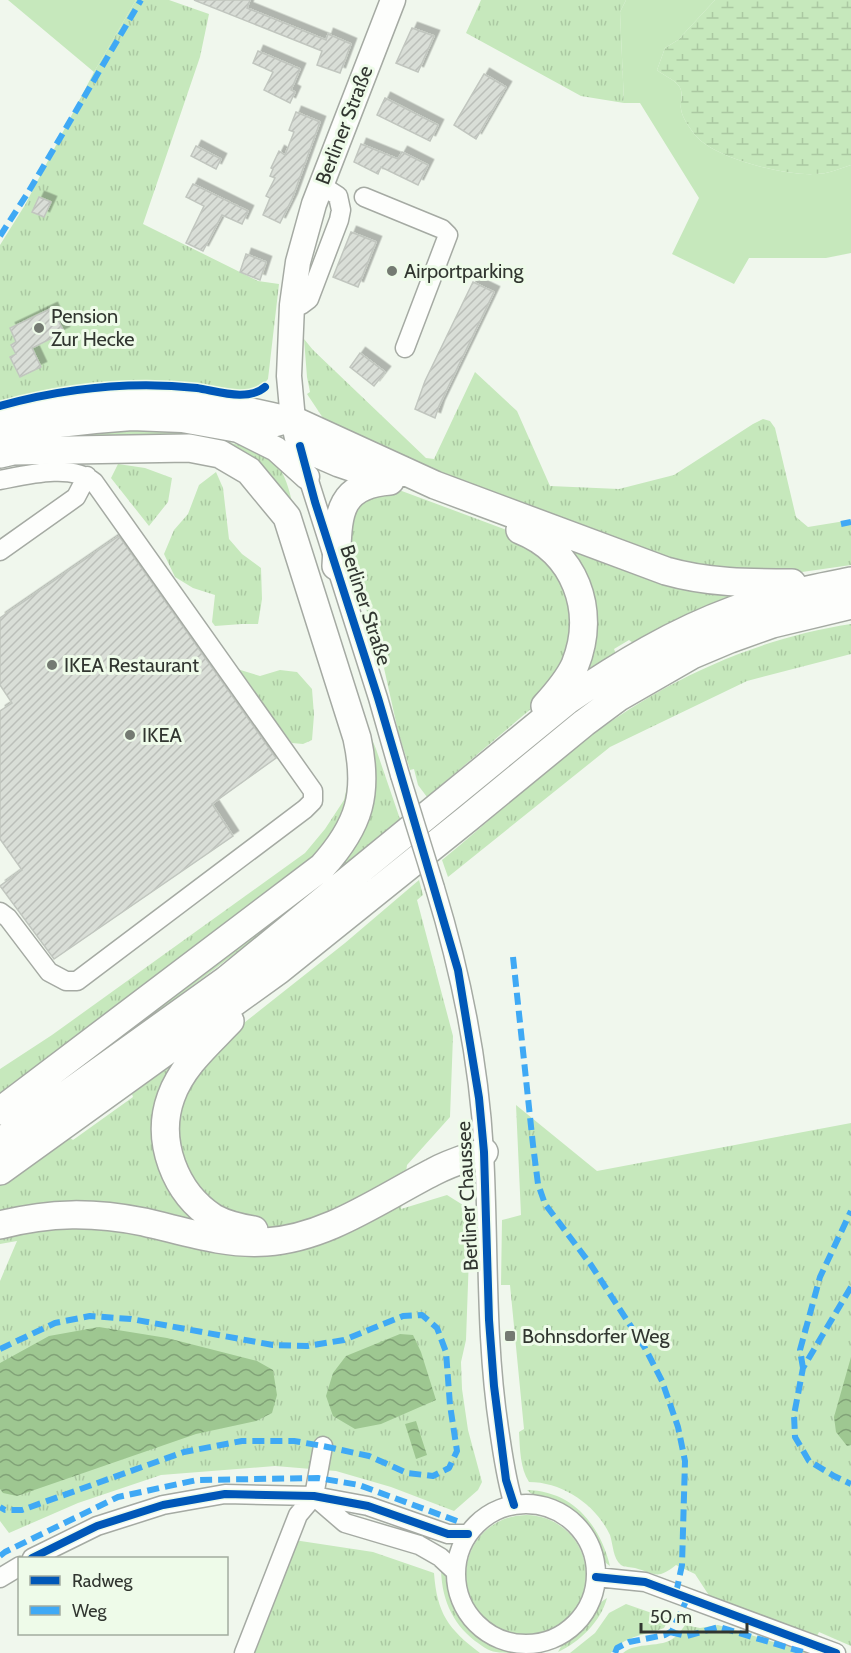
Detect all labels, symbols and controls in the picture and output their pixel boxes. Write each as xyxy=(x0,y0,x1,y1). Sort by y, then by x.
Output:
street label: Berliner Straße xyxy=(310,62,378,188)
place label: Airportparking xyxy=(404,259,525,283)
marker: Airportparking xyxy=(385,264,399,278)
place label: Pension Zur Hecke xyxy=(51,304,135,351)
marker: Pension Zur Hecke xyxy=(32,321,46,335)
street label: Berliner Straße xyxy=(335,542,397,668)
place label: IKEA Restaurant xyxy=(64,653,199,677)
marker: IKEA Restaurant xyxy=(45,658,59,672)
place label: IKEA xyxy=(142,723,182,747)
marker: IKEA xyxy=(123,728,137,742)
street label: Berliner Chaussee xyxy=(451,1120,483,1272)
place label: Bohnsdorfer Weg xyxy=(522,1324,671,1348)
marker: Bohnsdorfer Weg xyxy=(503,1329,517,1343)
legend xyxy=(18,1557,228,1635)
text: Radweg xyxy=(72,1570,134,1592)
scale bar xyxy=(641,1596,748,1634)
text: Weg xyxy=(72,1600,108,1622)
text: 50 m xyxy=(650,1606,692,1628)

